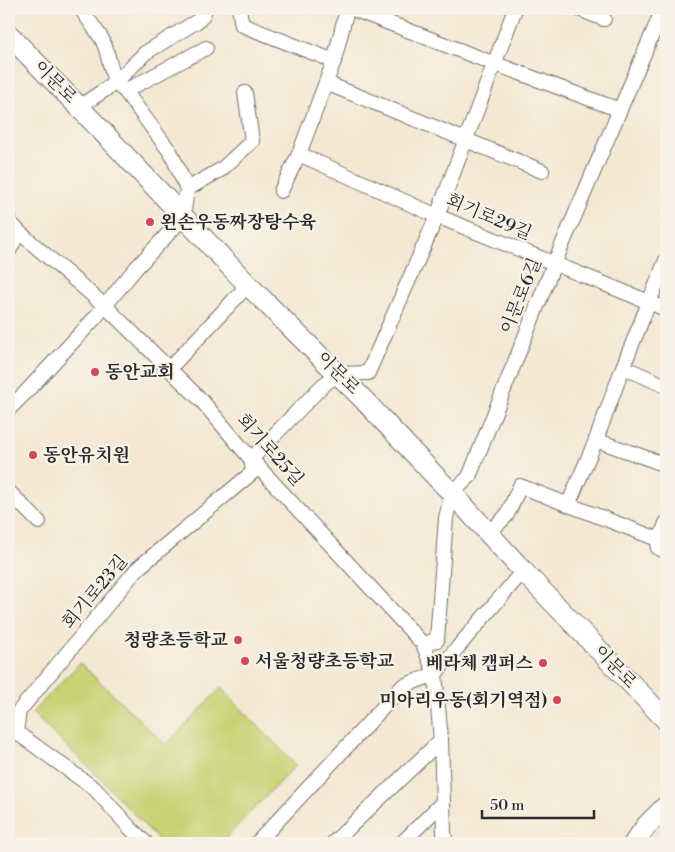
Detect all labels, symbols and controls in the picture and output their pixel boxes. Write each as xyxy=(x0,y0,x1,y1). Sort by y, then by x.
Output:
street label: 이문로 xyxy=(28,55,82,109)
street label: 회기로29길 xyxy=(443,189,535,245)
place label: 왼손우동짜장탕수육 xyxy=(160,211,317,234)
marker: 왼손우동짜장탕수육 xyxy=(144,216,156,228)
street label: 이문로6길 xyxy=(495,254,547,338)
street label: 이문로 xyxy=(311,346,365,400)
place label: 동안교회 xyxy=(105,361,175,384)
marker: 동안교회 xyxy=(89,366,101,378)
street label: 회기로25길 xyxy=(231,409,309,491)
place label: 동안유치원 xyxy=(43,444,130,467)
marker: 동안유치원 xyxy=(27,449,39,461)
street label: 회기로23길 xyxy=(57,550,133,634)
place label: 청량초등학교 xyxy=(124,629,229,652)
marker: 청량초등학교 xyxy=(232,634,244,646)
street label: 이문로 xyxy=(589,640,641,694)
place label: 서울청량초등학교 xyxy=(255,650,395,673)
place label: 베라체 캠퍼스 xyxy=(426,652,534,675)
marker: 서울청량초등학교 xyxy=(239,655,251,667)
marker: 베라체 캠퍼스 xyxy=(537,657,549,669)
place label: 미아리우동(회기역점) xyxy=(379,689,547,712)
marker: 미아리우동(회기역점) xyxy=(551,694,563,706)
scale bar xyxy=(482,787,595,819)
text: 50 m xyxy=(490,796,524,815)

